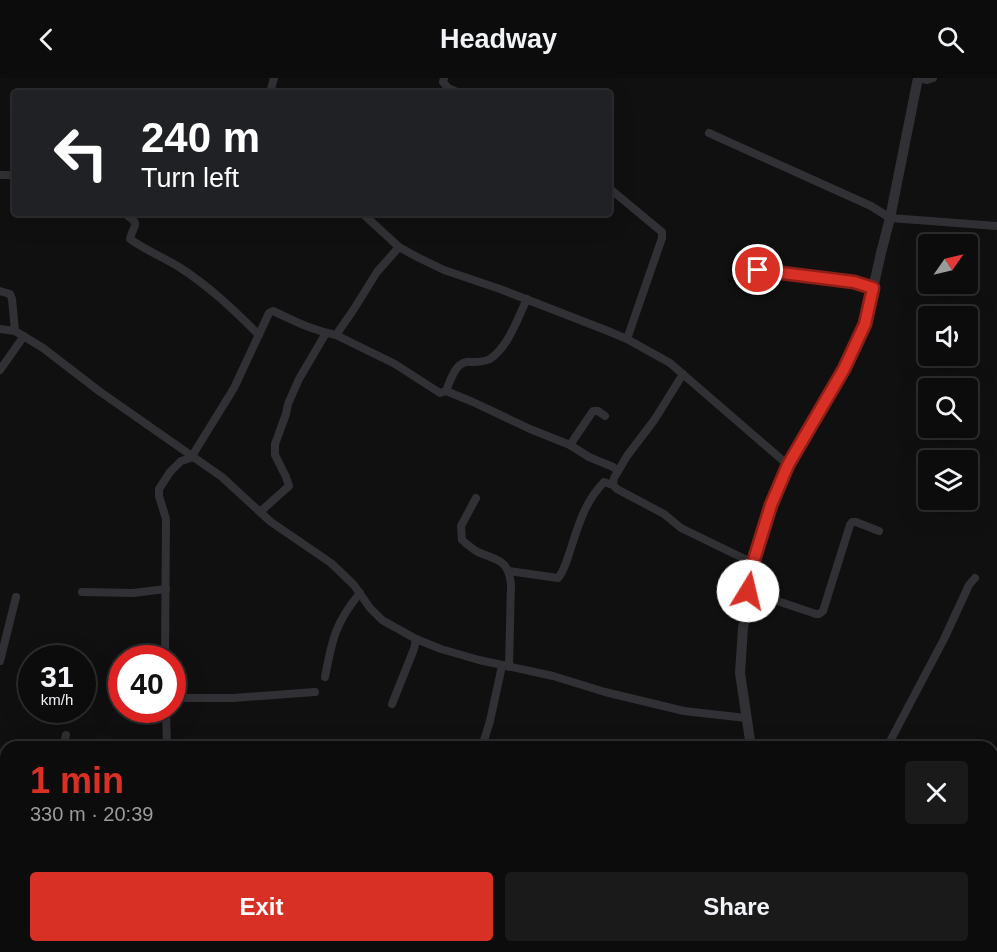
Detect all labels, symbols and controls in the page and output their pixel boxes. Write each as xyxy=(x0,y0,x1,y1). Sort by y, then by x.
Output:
icon: back xyxy=(30,23,63,56)
icon: search xyxy=(934,23,967,56)
text: Headway xyxy=(440,24,557,54)
icon: left xyxy=(42,114,120,192)
text: 240 m xyxy=(141,114,260,161)
text: Turn left xyxy=(141,163,239,193)
north arrow xyxy=(918,234,978,294)
map controls xyxy=(918,234,978,510)
pin xyxy=(732,244,783,295)
icon: arrive xyxy=(741,253,774,286)
button: sound xyxy=(918,306,978,366)
button: search xyxy=(918,378,978,438)
button: layers xyxy=(918,450,978,510)
position arrow xyxy=(716,559,780,623)
speed limit sign: 40 xyxy=(108,645,186,723)
text: 31 xyxy=(40,660,74,693)
text: km/h xyxy=(41,691,73,708)
text: 1 min xyxy=(30,760,124,801)
button: close xyxy=(905,761,968,824)
text: 330 m · 20:39 xyxy=(30,803,153,825)
button: Exit xyxy=(30,872,493,941)
button: Share xyxy=(505,872,968,941)

